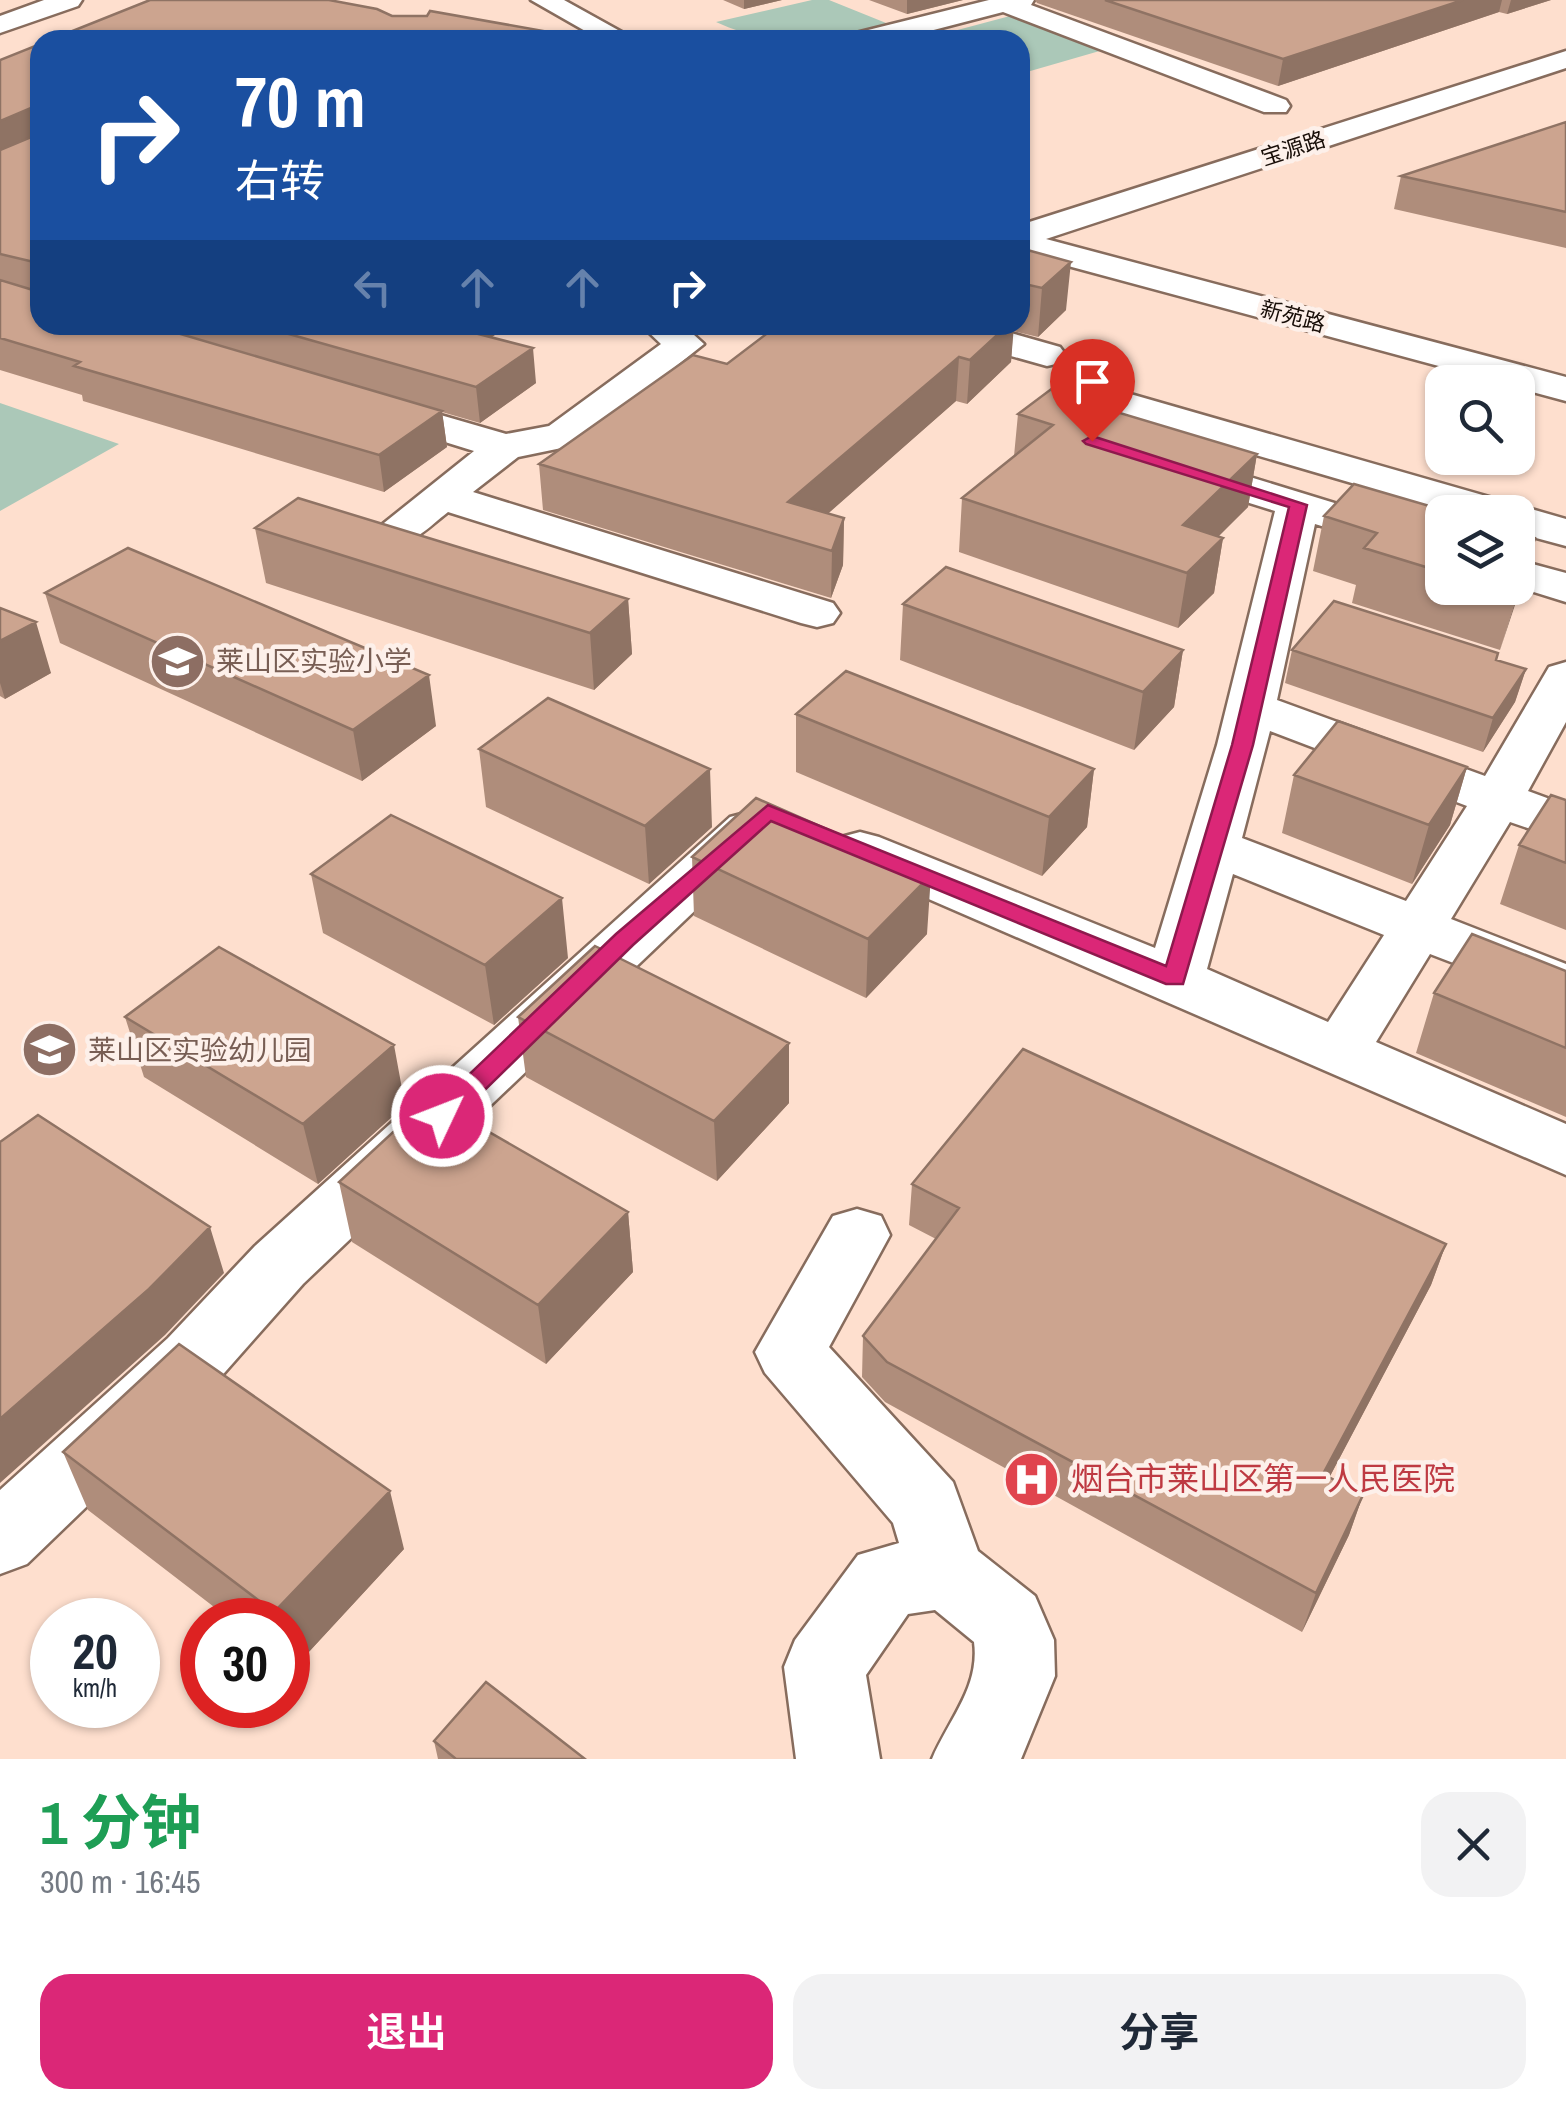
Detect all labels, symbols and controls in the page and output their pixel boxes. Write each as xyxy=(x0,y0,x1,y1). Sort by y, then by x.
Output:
text: 70 m xyxy=(235,55,366,149)
icon: right xyxy=(70,70,200,200)
street label: 宝源路 xyxy=(1257,124,1329,172)
text: 右转 xyxy=(235,150,325,211)
icon: left xyxy=(345,260,400,315)
icon: ahead xyxy=(450,260,505,315)
icon: ahead xyxy=(555,260,610,315)
icon: right xyxy=(660,260,715,315)
street label: 新苑路 xyxy=(1257,293,1329,339)
pin xyxy=(1050,339,1135,442)
icon: arrive xyxy=(1065,354,1120,409)
map controls xyxy=(1425,365,1535,605)
button: search xyxy=(1425,365,1535,475)
button: layers xyxy=(1425,495,1535,605)
school or university icon: 莱山区实验小学 xyxy=(147,631,207,691)
place label: 莱山区实验小学 xyxy=(216,642,412,680)
school or university icon: 莱山区实验幼儿园 xyxy=(19,1020,79,1080)
place label: 莱山区实验幼儿园 xyxy=(88,1031,312,1069)
position arrow xyxy=(390,1064,494,1168)
hospital icon: 烟台市莱山区第一人民医院 xyxy=(1002,1449,1062,1509)
place label: 烟台市莱山区第一人民医院 xyxy=(1071,1457,1455,1500)
speed limit sign: 30 xyxy=(180,1598,310,1728)
text: 20 xyxy=(72,1617,118,1685)
text: km/h xyxy=(73,1671,117,1705)
text: 1 分钟 xyxy=(40,1782,201,1863)
button: close xyxy=(1421,1792,1526,1897)
text: 300 m · 16:45 xyxy=(40,1860,200,1903)
button: 退出 xyxy=(40,1974,773,2089)
button: 分享 xyxy=(793,1974,1526,2089)

